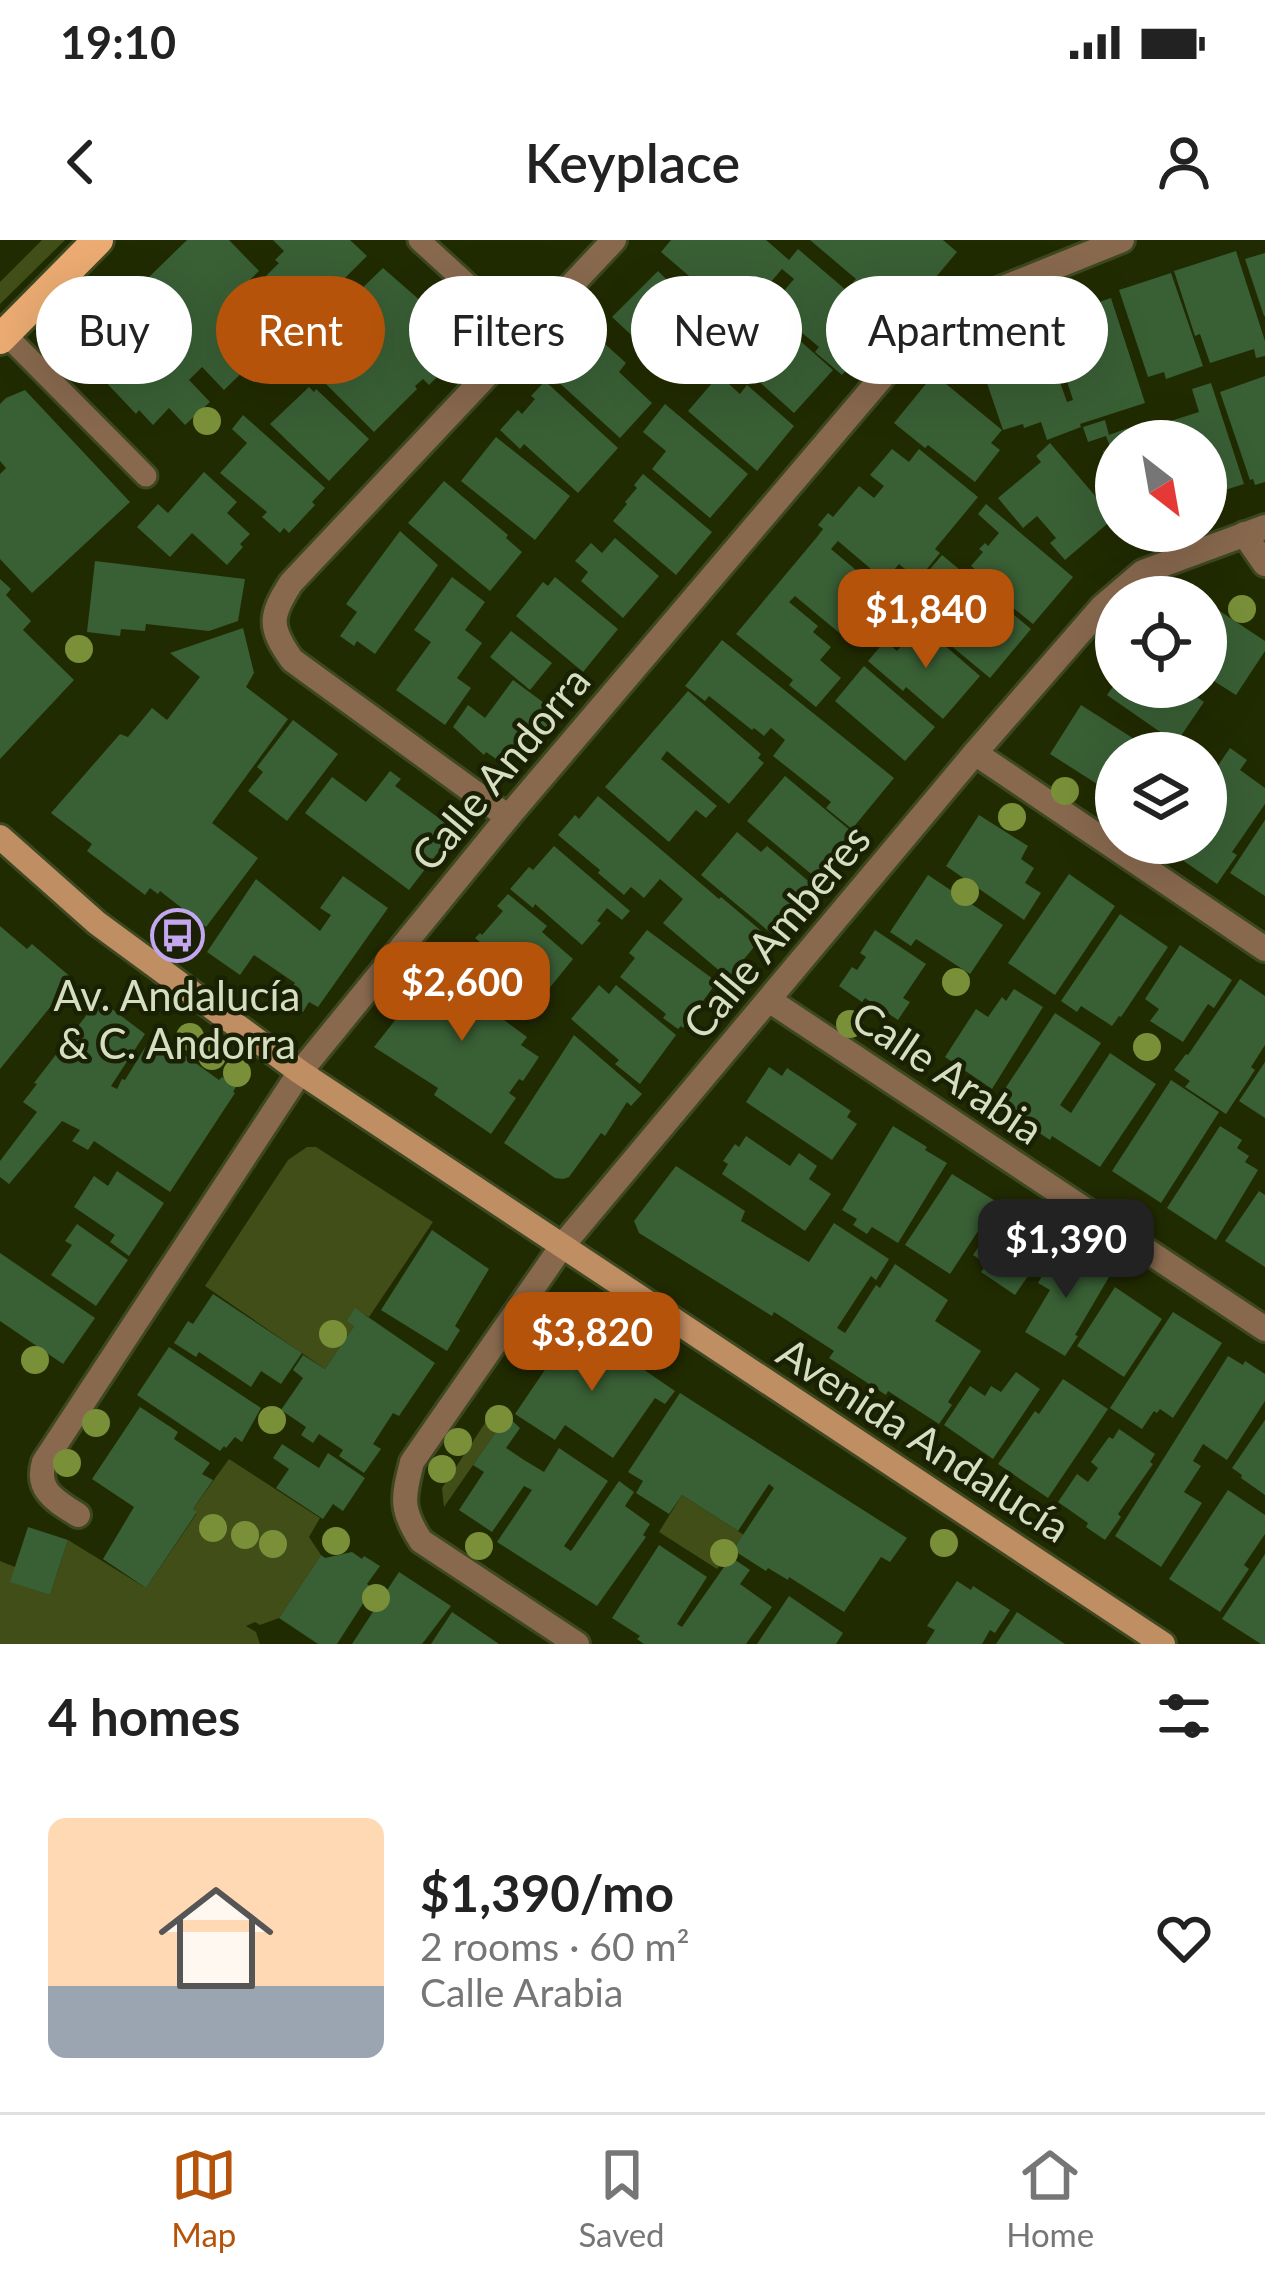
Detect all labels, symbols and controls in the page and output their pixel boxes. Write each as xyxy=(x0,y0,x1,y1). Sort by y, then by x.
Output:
text: 19:10 xyxy=(60,15,176,69)
icon: back xyxy=(48,129,114,195)
icon: person xyxy=(1151,129,1217,195)
text: Keyplace xyxy=(525,130,740,195)
chip: Buy xyxy=(36,276,192,384)
chip: Rent xyxy=(216,276,385,384)
chip: Filters xyxy=(409,276,607,384)
chip: New xyxy=(631,276,802,384)
chip: Apartment xyxy=(826,276,1108,384)
north arrow xyxy=(1095,420,1227,552)
map controls xyxy=(1095,420,1227,864)
pin: $1,840 xyxy=(828,569,1024,671)
button: locate xyxy=(1095,576,1227,708)
text: $1,840 xyxy=(865,585,987,631)
street label: Calle Andorra xyxy=(400,656,600,880)
button: layers xyxy=(1095,732,1227,864)
street label: Calle Amberes xyxy=(672,814,880,1048)
bus stop icon: Av. Andalucía & C. Andorra xyxy=(149,908,205,964)
pin: $2,600 xyxy=(364,942,560,1044)
text: $2,600 xyxy=(401,958,523,1004)
place label: Av. Andalucía & C. Andorra xyxy=(54,970,300,1068)
street label: Calle Arabia xyxy=(843,990,1053,1154)
pin: $1,390 xyxy=(968,1199,1164,1301)
text: $1,390 xyxy=(1005,1215,1127,1261)
pin: $3,820 xyxy=(494,1292,690,1394)
text: $3,820 xyxy=(531,1308,653,1354)
street label: Avenida Andalucía xyxy=(769,1326,1079,1552)
icon: filters xyxy=(1151,1683,1217,1749)
text: 4 homes xyxy=(48,1686,240,1747)
text: $1,390/mo xyxy=(420,1862,674,1923)
icon: home xyxy=(144,1866,288,2010)
icon: heart xyxy=(1151,1905,1217,1971)
text: 2 rooms · 60 m² xyxy=(420,1923,690,1969)
text: Calle Arabia xyxy=(420,1969,623,2015)
tab: Map xyxy=(171,2142,237,2254)
tab: Saved xyxy=(578,2142,665,2254)
tab: Home xyxy=(1006,2142,1094,2254)

